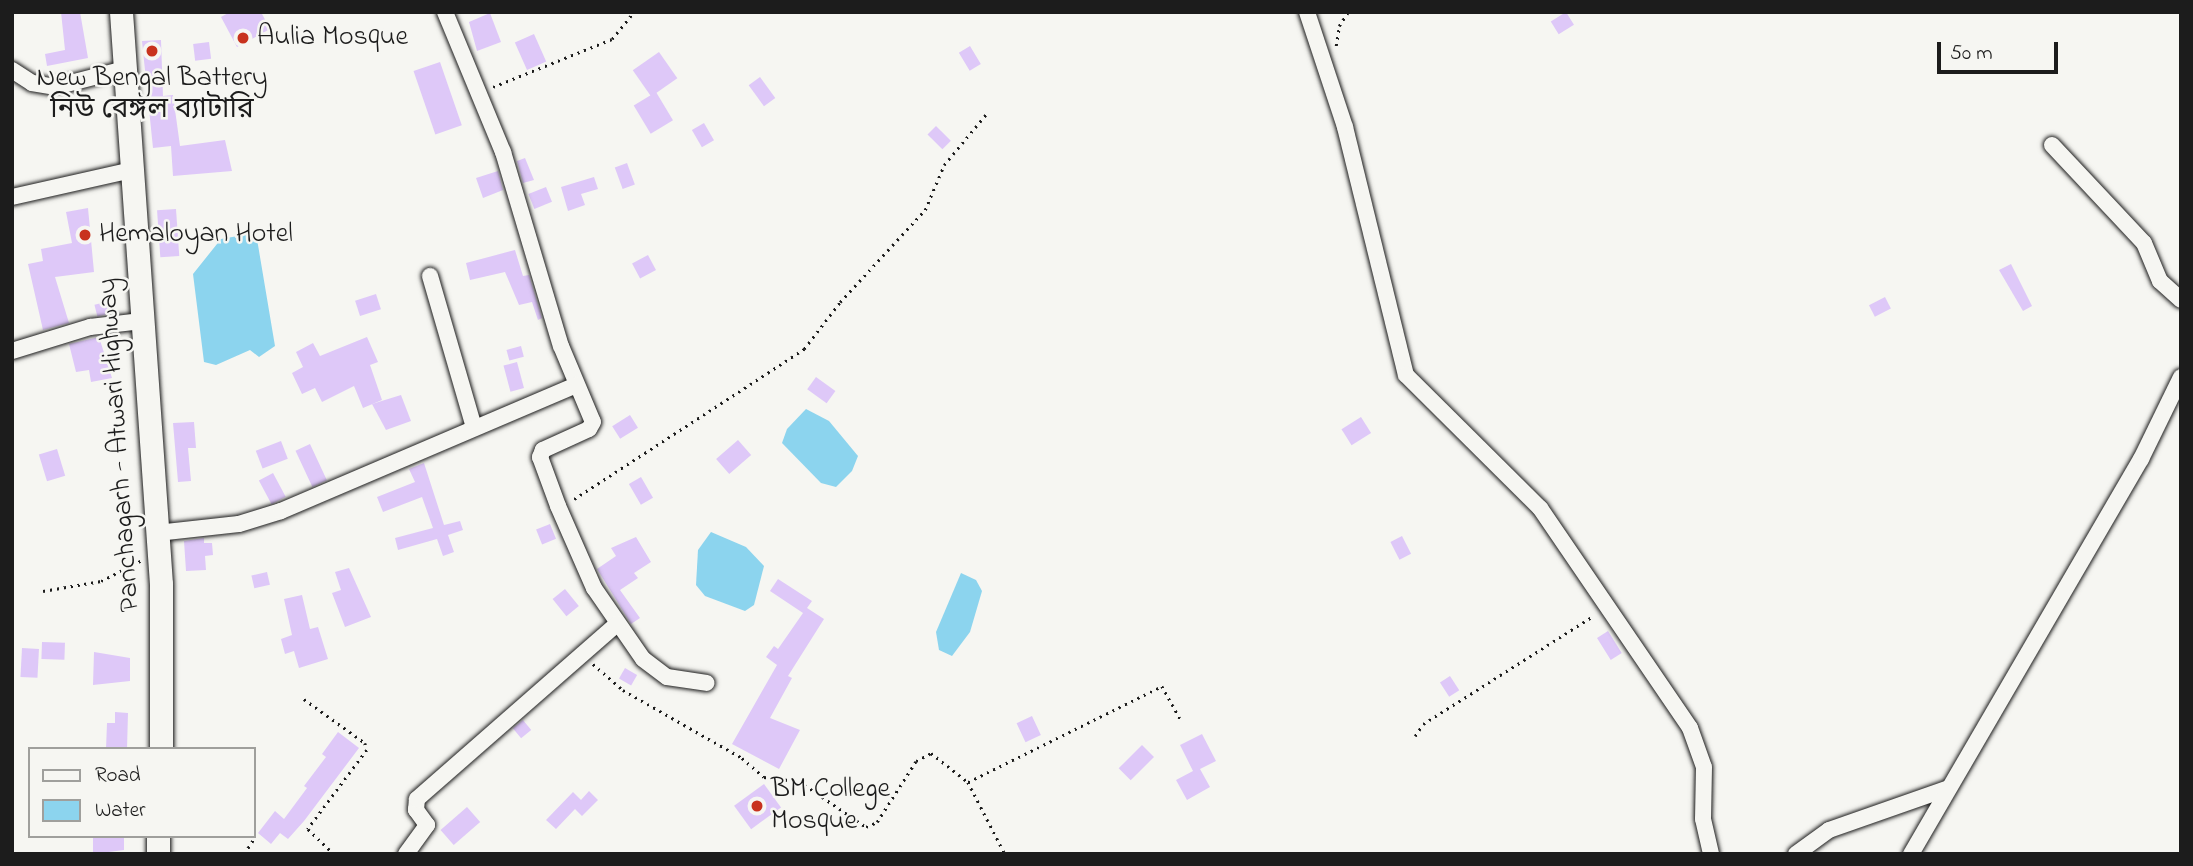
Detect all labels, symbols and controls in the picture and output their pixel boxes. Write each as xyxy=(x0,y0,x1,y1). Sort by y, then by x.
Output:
place label: Aulia Mosque xyxy=(257,21,408,55)
scale bar xyxy=(1941,28,2062,72)
marker: Aulia Mosque xyxy=(235,30,251,46)
text: 50 m xyxy=(1950,39,1993,69)
marker: New Bengal Battery নিউ বেঙ্গল ব্যাটারি xyxy=(144,43,160,59)
place label: New Bengal Battery নিউ বেঙ্গল ব্যাটারি xyxy=(37,62,267,128)
place label: Hemaloyan Hotel xyxy=(99,218,293,252)
marker: Hemaloyan Hotel xyxy=(77,227,93,243)
street label: Panchagarh - Atwari Highway xyxy=(92,277,148,613)
legend xyxy=(28,747,256,838)
text: Road xyxy=(95,761,141,791)
place label: BM College Mosque xyxy=(771,773,890,839)
text: Water xyxy=(95,796,146,826)
marker: BM College Mosque xyxy=(749,798,765,814)

